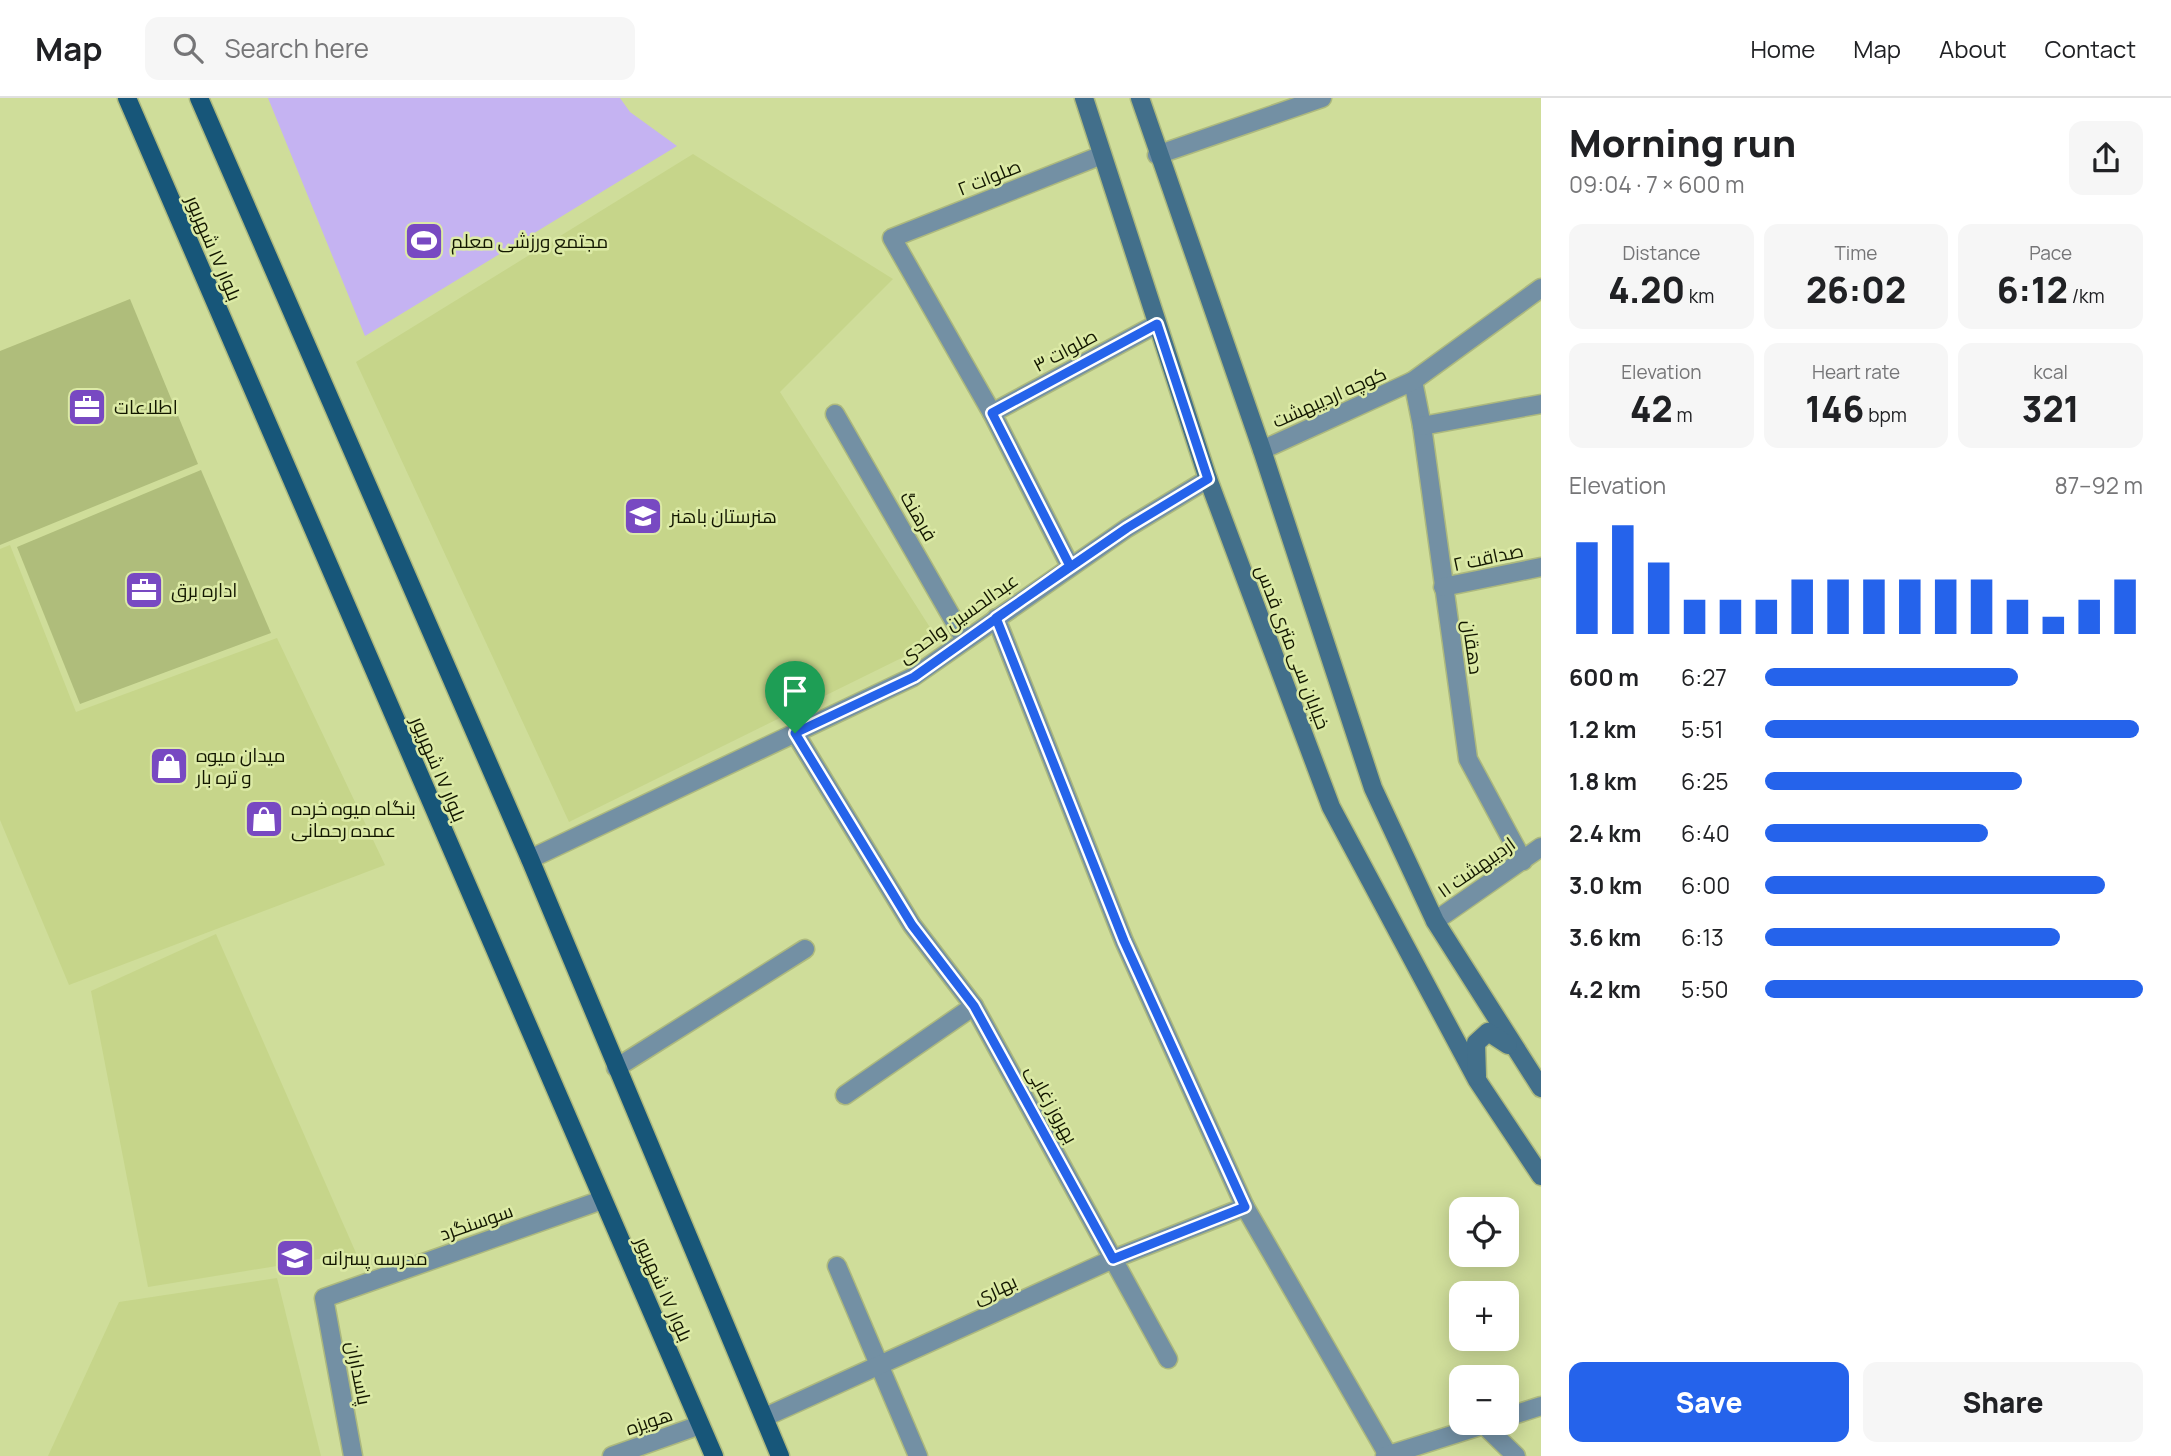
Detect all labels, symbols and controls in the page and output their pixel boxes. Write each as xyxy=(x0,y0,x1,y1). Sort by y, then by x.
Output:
search box xyxy=(145,17,635,80)
text: Map xyxy=(35,26,103,71)
icon: search xyxy=(169,29,207,67)
text: Search here xyxy=(225,30,369,66)
text: Home xyxy=(1750,32,1815,65)
text: Map xyxy=(1853,32,1901,65)
text: About xyxy=(1939,32,2007,65)
text: Contact xyxy=(2045,32,2136,65)
text: Morning run xyxy=(1569,116,1796,168)
button: share xyxy=(2069,121,2143,195)
street label: صلوات ۲ xyxy=(953,153,1025,201)
text: 09:04 · 7 × 600 m xyxy=(1569,168,1745,200)
street label: بلوار ١٧ شهریور xyxy=(180,190,248,305)
sports icon: مجتمع ورزشی معلم xyxy=(403,220,445,262)
place label: مجتمع ورزشی معلم xyxy=(451,228,608,255)
text: Distance xyxy=(1622,240,1700,266)
text: Time xyxy=(1835,240,1877,266)
text: Pace xyxy=(2029,240,2072,266)
text: 4.20 xyxy=(1608,266,1685,314)
text: 26:02 xyxy=(1806,266,1906,314)
text: 6:12 xyxy=(1997,266,2068,314)
text: km xyxy=(1685,283,1714,309)
text: /km xyxy=(2068,283,2105,309)
street label: صلوات ۳ xyxy=(1028,322,1102,378)
text: Elevation xyxy=(1621,359,1701,385)
text: Heart rate xyxy=(1812,359,1900,385)
text: kcal xyxy=(2033,359,2068,385)
street label: کوچه اردیبهشت xyxy=(1268,360,1390,434)
text: 42 xyxy=(1630,385,1673,433)
text: 146 xyxy=(1805,385,1864,433)
text: 321 xyxy=(2022,385,2080,433)
office icon: اطلاعات xyxy=(66,386,108,428)
place label: اطلاعات xyxy=(114,394,178,420)
text: m xyxy=(1673,402,1693,428)
text: bpm xyxy=(1864,402,1907,428)
text: Elevation xyxy=(1569,469,1666,501)
text: 87–92 m xyxy=(2055,469,2143,501)
street label: فرهنگ xyxy=(894,486,944,546)
school or university icon: هنرستان باهنر xyxy=(622,495,664,537)
place label: هنرستان باهنر xyxy=(669,503,777,529)
street label: صداقت ۲ xyxy=(1450,537,1526,577)
street label: خیابان سی متری قدس xyxy=(1250,561,1336,733)
street label: عبدالحسین واحدی xyxy=(893,567,1023,669)
office icon: اداره برق xyxy=(123,569,165,611)
place label: اداره برق xyxy=(171,577,237,603)
street label: دهقان xyxy=(1456,618,1490,676)
pin xyxy=(765,661,825,733)
text: 600 m xyxy=(1569,661,1639,693)
text: 6:27 xyxy=(1681,661,1727,693)
icon: arrive xyxy=(776,672,814,710)
street label: بلوار ١٧ شهریور xyxy=(405,711,473,826)
text: 1.2 km xyxy=(1569,713,1636,745)
text: 5:51 xyxy=(1681,713,1723,745)
place label: میدان میوه و تره بار xyxy=(195,742,285,790)
shop icon: میدان میوه و تره بار xyxy=(148,745,190,787)
text: 1.8 km xyxy=(1569,765,1637,797)
text: 6:25 xyxy=(1681,765,1729,797)
place label: بنگاه میوه خرده عمده رحمانی xyxy=(291,795,416,843)
shop icon: بنگاه میوه خرده عمده رحمانی xyxy=(243,798,285,840)
text: 2.4 km xyxy=(1569,817,1641,849)
text: 6:40 xyxy=(1681,817,1730,849)
street label: ۱۱ اردیبهشت xyxy=(1432,831,1520,903)
text: 3.0 km xyxy=(1569,869,1642,901)
text: 6:00 xyxy=(1681,869,1730,901)
text: 3.6 km xyxy=(1569,921,1641,953)
text: 6:13 xyxy=(1681,921,1724,953)
text: 4.2 km xyxy=(1569,973,1641,1005)
text: 5:50 xyxy=(1681,973,1728,1005)
street label: بهروز زغابی xyxy=(1020,1060,1084,1148)
street label: سوسنگرد xyxy=(436,1197,516,1247)
map controls xyxy=(1449,1197,1519,1435)
button: locate xyxy=(1449,1197,1519,1267)
street label: بلوار ١٧ شهریور xyxy=(629,1231,699,1346)
school or university icon: مدرسه پسرانه xyxy=(274,1237,316,1279)
place label: مدرسه پسرانه xyxy=(322,1245,428,1271)
street label: بهاری xyxy=(969,1268,1021,1310)
button: + xyxy=(1449,1281,1519,1351)
street label: پاسداران xyxy=(340,1339,378,1407)
button: Save xyxy=(1569,1362,1849,1442)
button: Share xyxy=(1863,1362,2143,1442)
button: − xyxy=(1449,1365,1519,1435)
street label: هویزه xyxy=(622,1401,676,1441)

